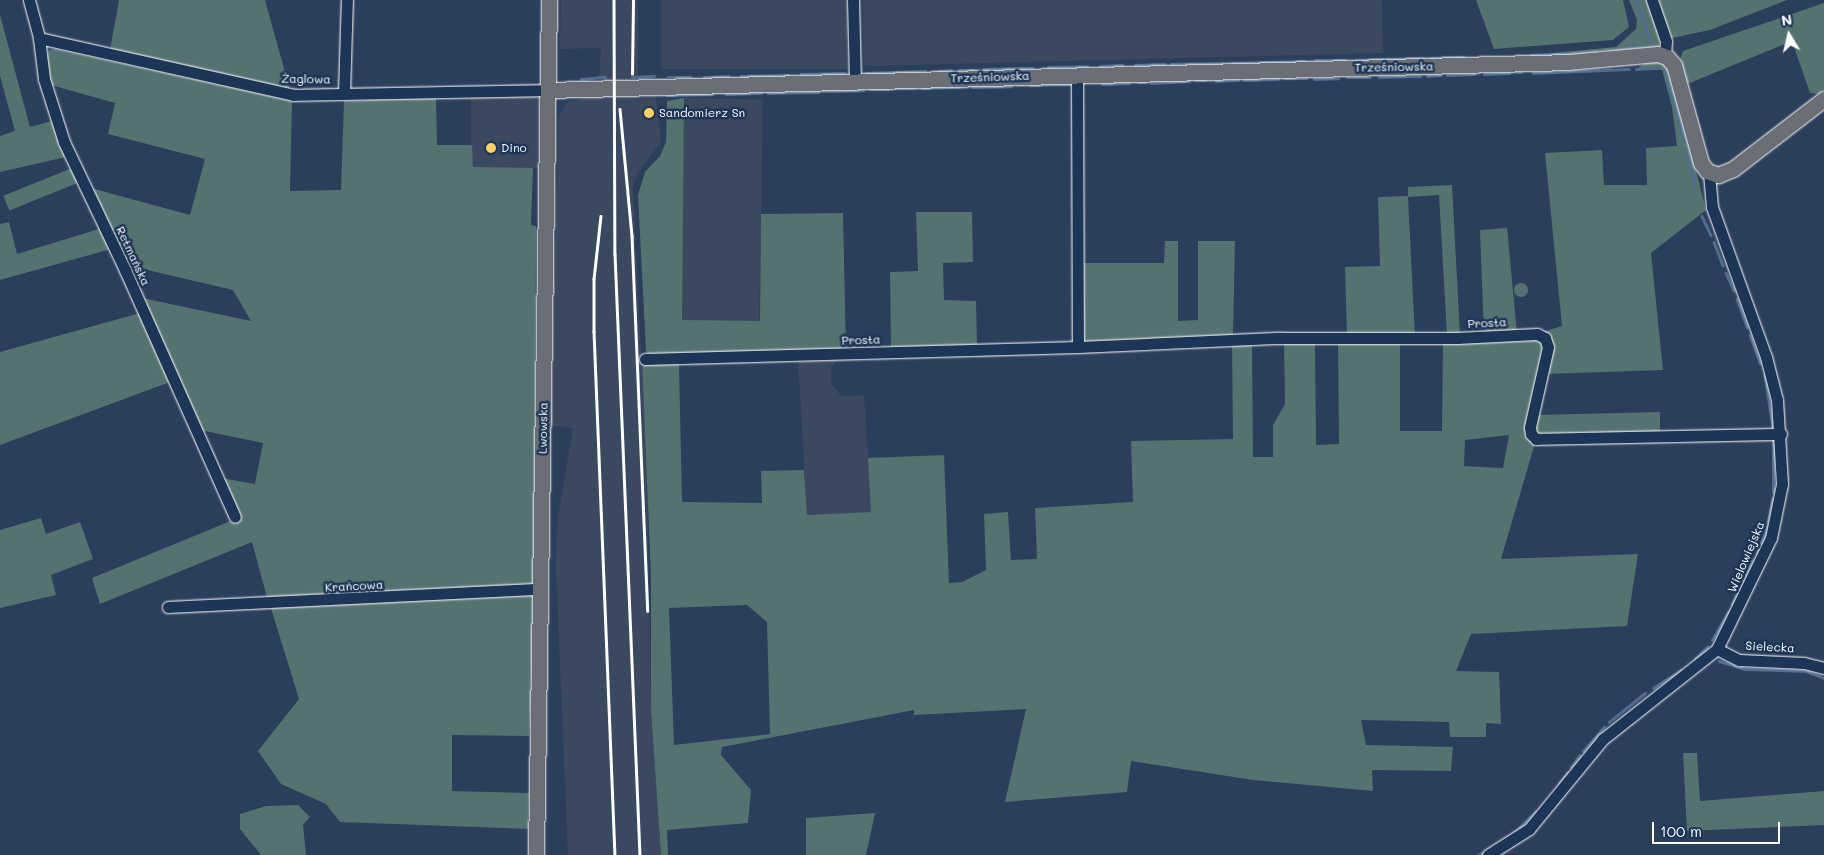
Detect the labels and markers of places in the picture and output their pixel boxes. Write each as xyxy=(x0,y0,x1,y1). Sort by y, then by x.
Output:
place label: Sandomierz Sn xyxy=(659,106,745,120)
marker: Sandomierz Sn xyxy=(643,107,655,119)
place label: Dino xyxy=(501,141,527,155)
marker: Dino xyxy=(485,142,497,154)

